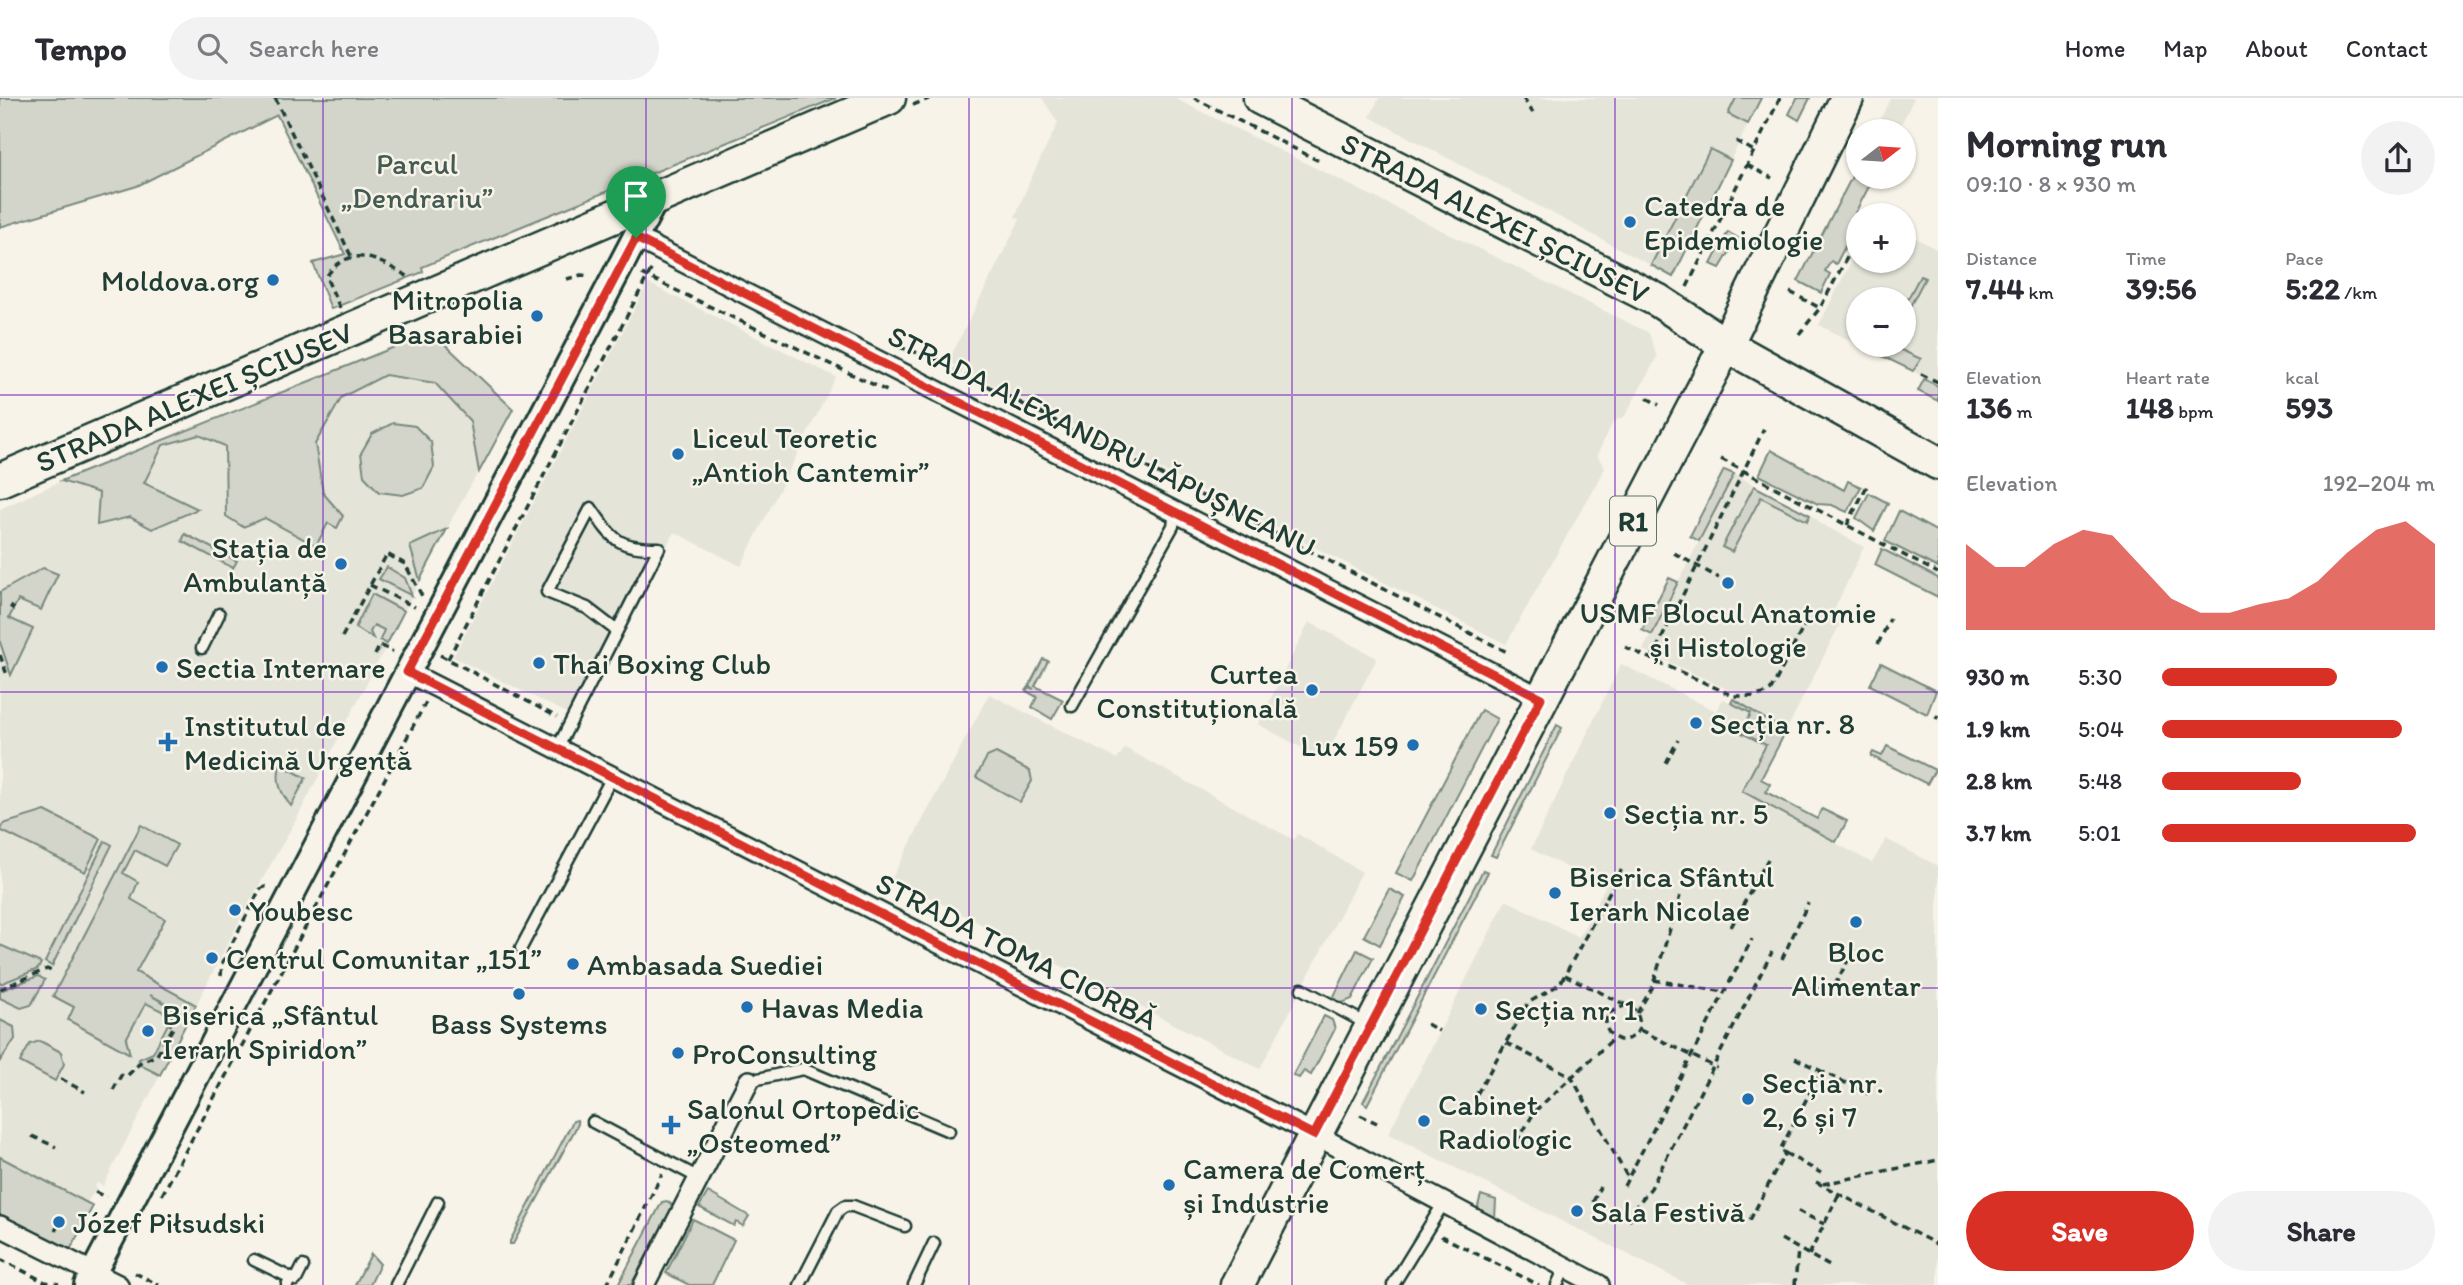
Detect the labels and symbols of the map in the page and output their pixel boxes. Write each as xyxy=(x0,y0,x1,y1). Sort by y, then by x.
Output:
north arrow xyxy=(1846,119,1916,189)
street label: STRADA ALEXEI ȘCIUSEV xyxy=(1335,124,1655,312)
park label: Parcul „Dendrariu” xyxy=(341,145,493,216)
pin xyxy=(606,166,666,238)
place label: Catedra de Epidemiologie xyxy=(1644,187,1823,258)
marker: Catedra de Epidemiologie xyxy=(1622,214,1638,230)
place label: Moldova.org xyxy=(101,262,260,299)
marker: Moldova.org xyxy=(265,272,281,288)
place label: Mitropolia Basarabiei xyxy=(388,281,523,352)
marker: Mitropolia Basarabiei xyxy=(529,308,545,324)
street label: STRADA ALEXEI ȘCIUSEV xyxy=(30,313,358,481)
street label: STRADA ALEXANDRU LĂPUȘNEANU xyxy=(882,317,1322,565)
place label: Liceul Teoretic „Antioh Cantemir” xyxy=(692,419,929,490)
marker: Liceul Teoretic „Antioh Cantemir” xyxy=(670,446,686,462)
road number: R1 xyxy=(1610,496,1656,546)
place label: Stația de Ambulanță xyxy=(183,529,327,600)
marker: Stația de Ambulanță xyxy=(333,556,349,572)
marker: USMF Blocul Anatomie și Histologie xyxy=(1720,575,1736,591)
place label: USMF Blocul Anatomie și Histologie xyxy=(1579,594,1877,665)
place label: Thai Boxing Club xyxy=(553,645,771,682)
place label: Sectia Internare xyxy=(176,649,386,686)
marker: Thai Boxing Club xyxy=(531,655,547,671)
place label: Curtea Constituțională xyxy=(1096,655,1298,726)
marker: Sectia Internare xyxy=(154,659,170,675)
marker: Curtea Constituțională xyxy=(1304,682,1320,698)
place label: Secția nr. 8 xyxy=(1710,705,1855,742)
place label: Institutul de Medicină Urgentă xyxy=(184,707,412,778)
marker: Secția nr. 8 xyxy=(1688,715,1704,731)
place label: Lux 159 xyxy=(1301,727,1399,764)
marker: Institutul de Medicină Urgentă xyxy=(158,732,178,752)
marker: Lux 159 xyxy=(1405,737,1421,753)
place label: Secția nr. 5 xyxy=(1624,795,1768,832)
marker: Secția nr. 5 xyxy=(1602,805,1618,821)
place label: Biserica Sfântul Ierarh Nicolae xyxy=(1569,858,1775,929)
street label: STRADA TOMA CIORBĂ xyxy=(870,864,1164,1038)
marker: Biserica Sfântul Ierarh Nicolae xyxy=(1547,885,1563,901)
place label: Youbesc xyxy=(249,892,353,929)
marker: Youbesc xyxy=(227,902,243,918)
marker: Bloc Alimentar xyxy=(1848,914,1864,930)
place label: Bloc Alimentar xyxy=(1792,933,1921,1004)
place label: Centrul Comunitar „151” xyxy=(226,940,542,977)
place label: Ambasada Suediei xyxy=(587,946,823,983)
marker: Centrul Comunitar „151” xyxy=(204,950,220,966)
marker: Ambasada Suediei xyxy=(565,956,581,972)
marker: Bass Systems xyxy=(511,986,527,1002)
place label: Havas Media xyxy=(761,989,924,1026)
place label: Secția nr. 1 xyxy=(1495,991,1638,1028)
place label: Biserica „Sfântul Ierarh Spiridon” xyxy=(162,996,379,1067)
marker: Havas Media xyxy=(739,999,755,1015)
marker: Secția nr. 1 xyxy=(1473,1001,1489,1017)
place label: Bass Systems xyxy=(431,1005,608,1042)
marker: Biserica „Sfântul Ierarh Spiridon” xyxy=(140,1023,156,1039)
place label: ProConsulting xyxy=(692,1035,877,1072)
marker: ProConsulting xyxy=(670,1045,686,1061)
place label: Secția nr. 2, 6 și 7 xyxy=(1762,1064,1884,1135)
place label: Cabinet Radiologic xyxy=(1438,1086,1572,1157)
place label: Salonul Ortopedic „Osteomed” xyxy=(687,1090,919,1161)
marker: Secția nr. 2, 6 și 7 xyxy=(1740,1091,1756,1107)
marker: Cabinet Radiologic xyxy=(1416,1113,1432,1129)
marker: Salonul Ortopedic „Osteomed” xyxy=(661,1115,681,1135)
place label: Camera de Comerț și Industrie xyxy=(1183,1150,1425,1221)
marker: Camera de Comerț și Industrie xyxy=(1161,1177,1177,1193)
place label: Sala Festivă xyxy=(1591,1193,1746,1230)
marker: Sala Festivă xyxy=(1569,1203,1585,1219)
place label: Józef Piłsudski xyxy=(73,1204,265,1241)
marker: Józef Piłsudski xyxy=(51,1214,67,1230)

